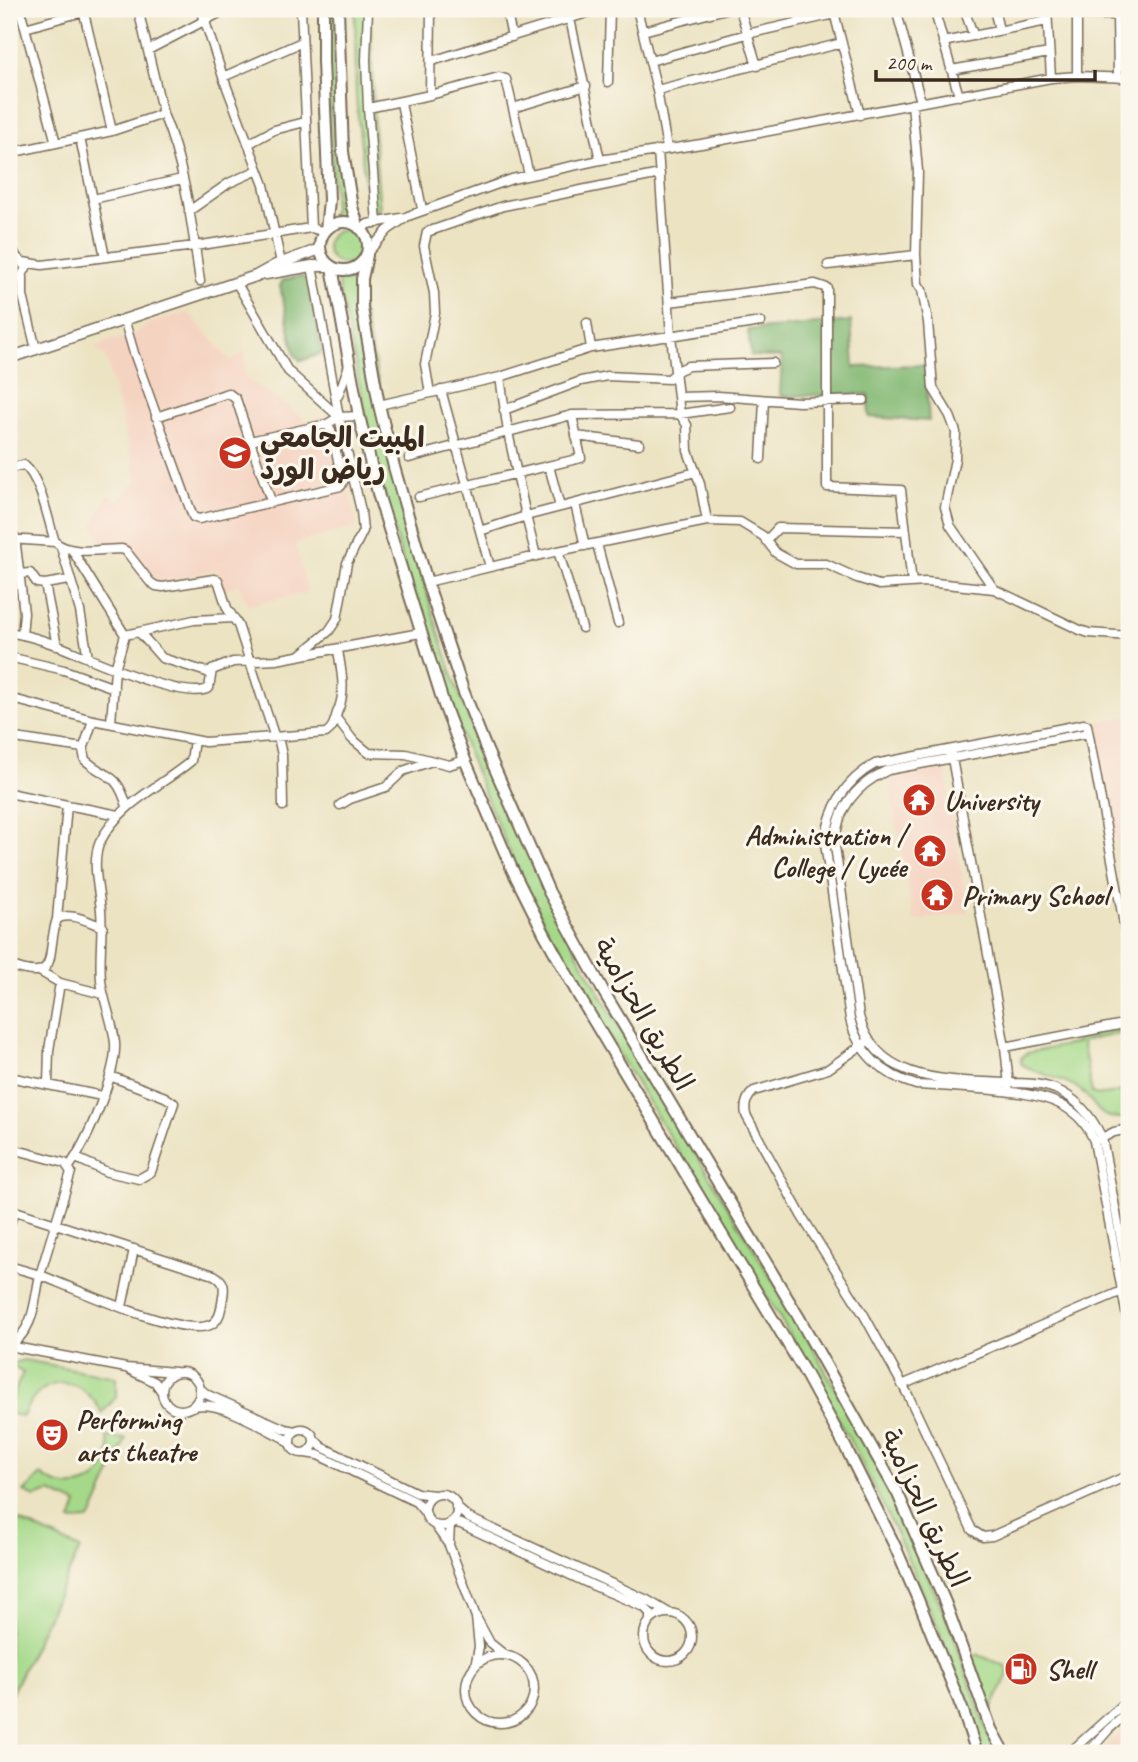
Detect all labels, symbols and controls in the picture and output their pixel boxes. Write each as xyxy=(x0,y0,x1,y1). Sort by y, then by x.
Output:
scale bar xyxy=(876,38,1094,82)
text: 200 m xyxy=(886,50,933,76)
place label: المبيت الجامعي رياض الورد xyxy=(260,420,425,487)
school or university icon: المبيت الجامعي رياض الورد xyxy=(216,434,254,472)
temple icon: University xyxy=(900,781,938,819)
place label: University xyxy=(944,783,1042,818)
place label: Administration / College / Lycée xyxy=(745,818,912,885)
temple icon: Administration / College / Lycée xyxy=(911,832,949,870)
temple icon: Primary School xyxy=(918,876,956,914)
place label: Primary School xyxy=(962,878,1114,913)
street label: الطريق الحزامية xyxy=(586,931,702,1097)
place label: Performing arts theatre xyxy=(76,1402,199,1469)
theatre icon: Performing arts theatre xyxy=(33,1416,71,1454)
street label: الطريق الحزامية xyxy=(873,1423,977,1593)
fuel station icon: Shell xyxy=(1002,1650,1040,1688)
place label: Shell xyxy=(1046,1652,1098,1687)

